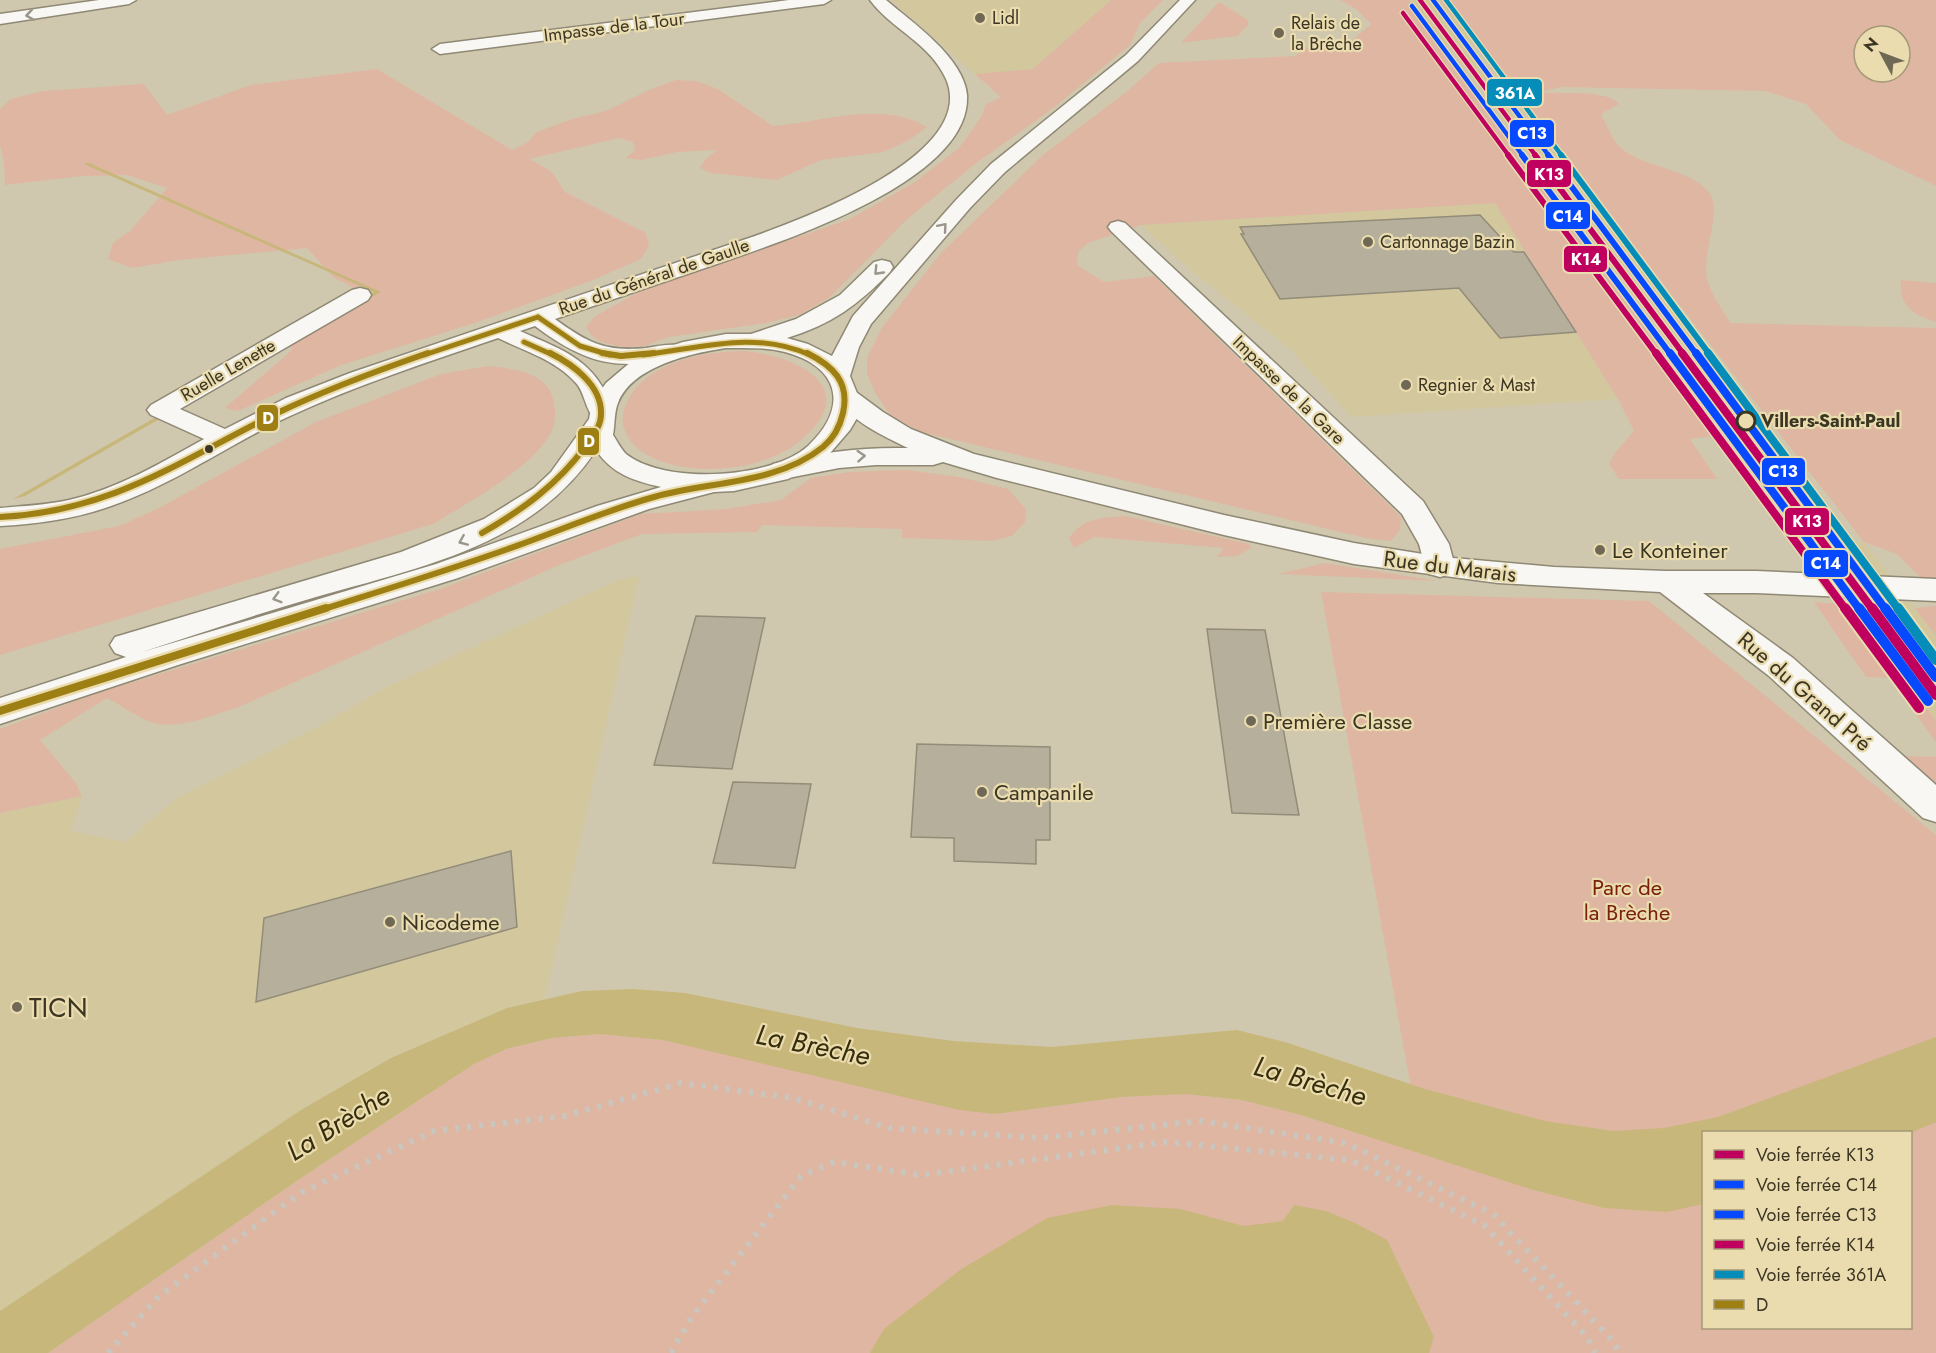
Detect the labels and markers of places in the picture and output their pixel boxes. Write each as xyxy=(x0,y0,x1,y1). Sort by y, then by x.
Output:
place label: Lidl xyxy=(992,5,1019,31)
place label: Relais de la Brêche xyxy=(1291,10,1362,57)
marker: Lidl xyxy=(973,11,987,25)
marker: Relais de la Brêche xyxy=(1272,26,1286,40)
place label: Cartonnage Bazin xyxy=(1380,229,1515,255)
marker: Cartonnage Bazin xyxy=(1361,235,1375,249)
place label: Regnier & Mast xyxy=(1418,372,1536,398)
marker: Regnier & Mast xyxy=(1399,378,1413,392)
place label: Villers-Saint-Paul xyxy=(1760,408,1900,434)
marker: Villers-Saint-Paul xyxy=(1736,411,1756,431)
unlabelled marker xyxy=(203,443,215,455)
place label: Le Konteiner xyxy=(1612,534,1728,566)
marker: Le Konteiner xyxy=(1593,543,1607,557)
place label: Première Classe xyxy=(1263,705,1412,737)
marker: Première Classe xyxy=(1244,714,1258,728)
place label: Campanile xyxy=(994,776,1094,808)
marker: Campanile xyxy=(975,785,989,799)
place label: Nicodeme xyxy=(402,906,500,938)
marker: Nicodeme xyxy=(383,915,397,929)
place label: TICN xyxy=(29,988,88,1027)
marker: TICN xyxy=(10,1000,24,1014)

